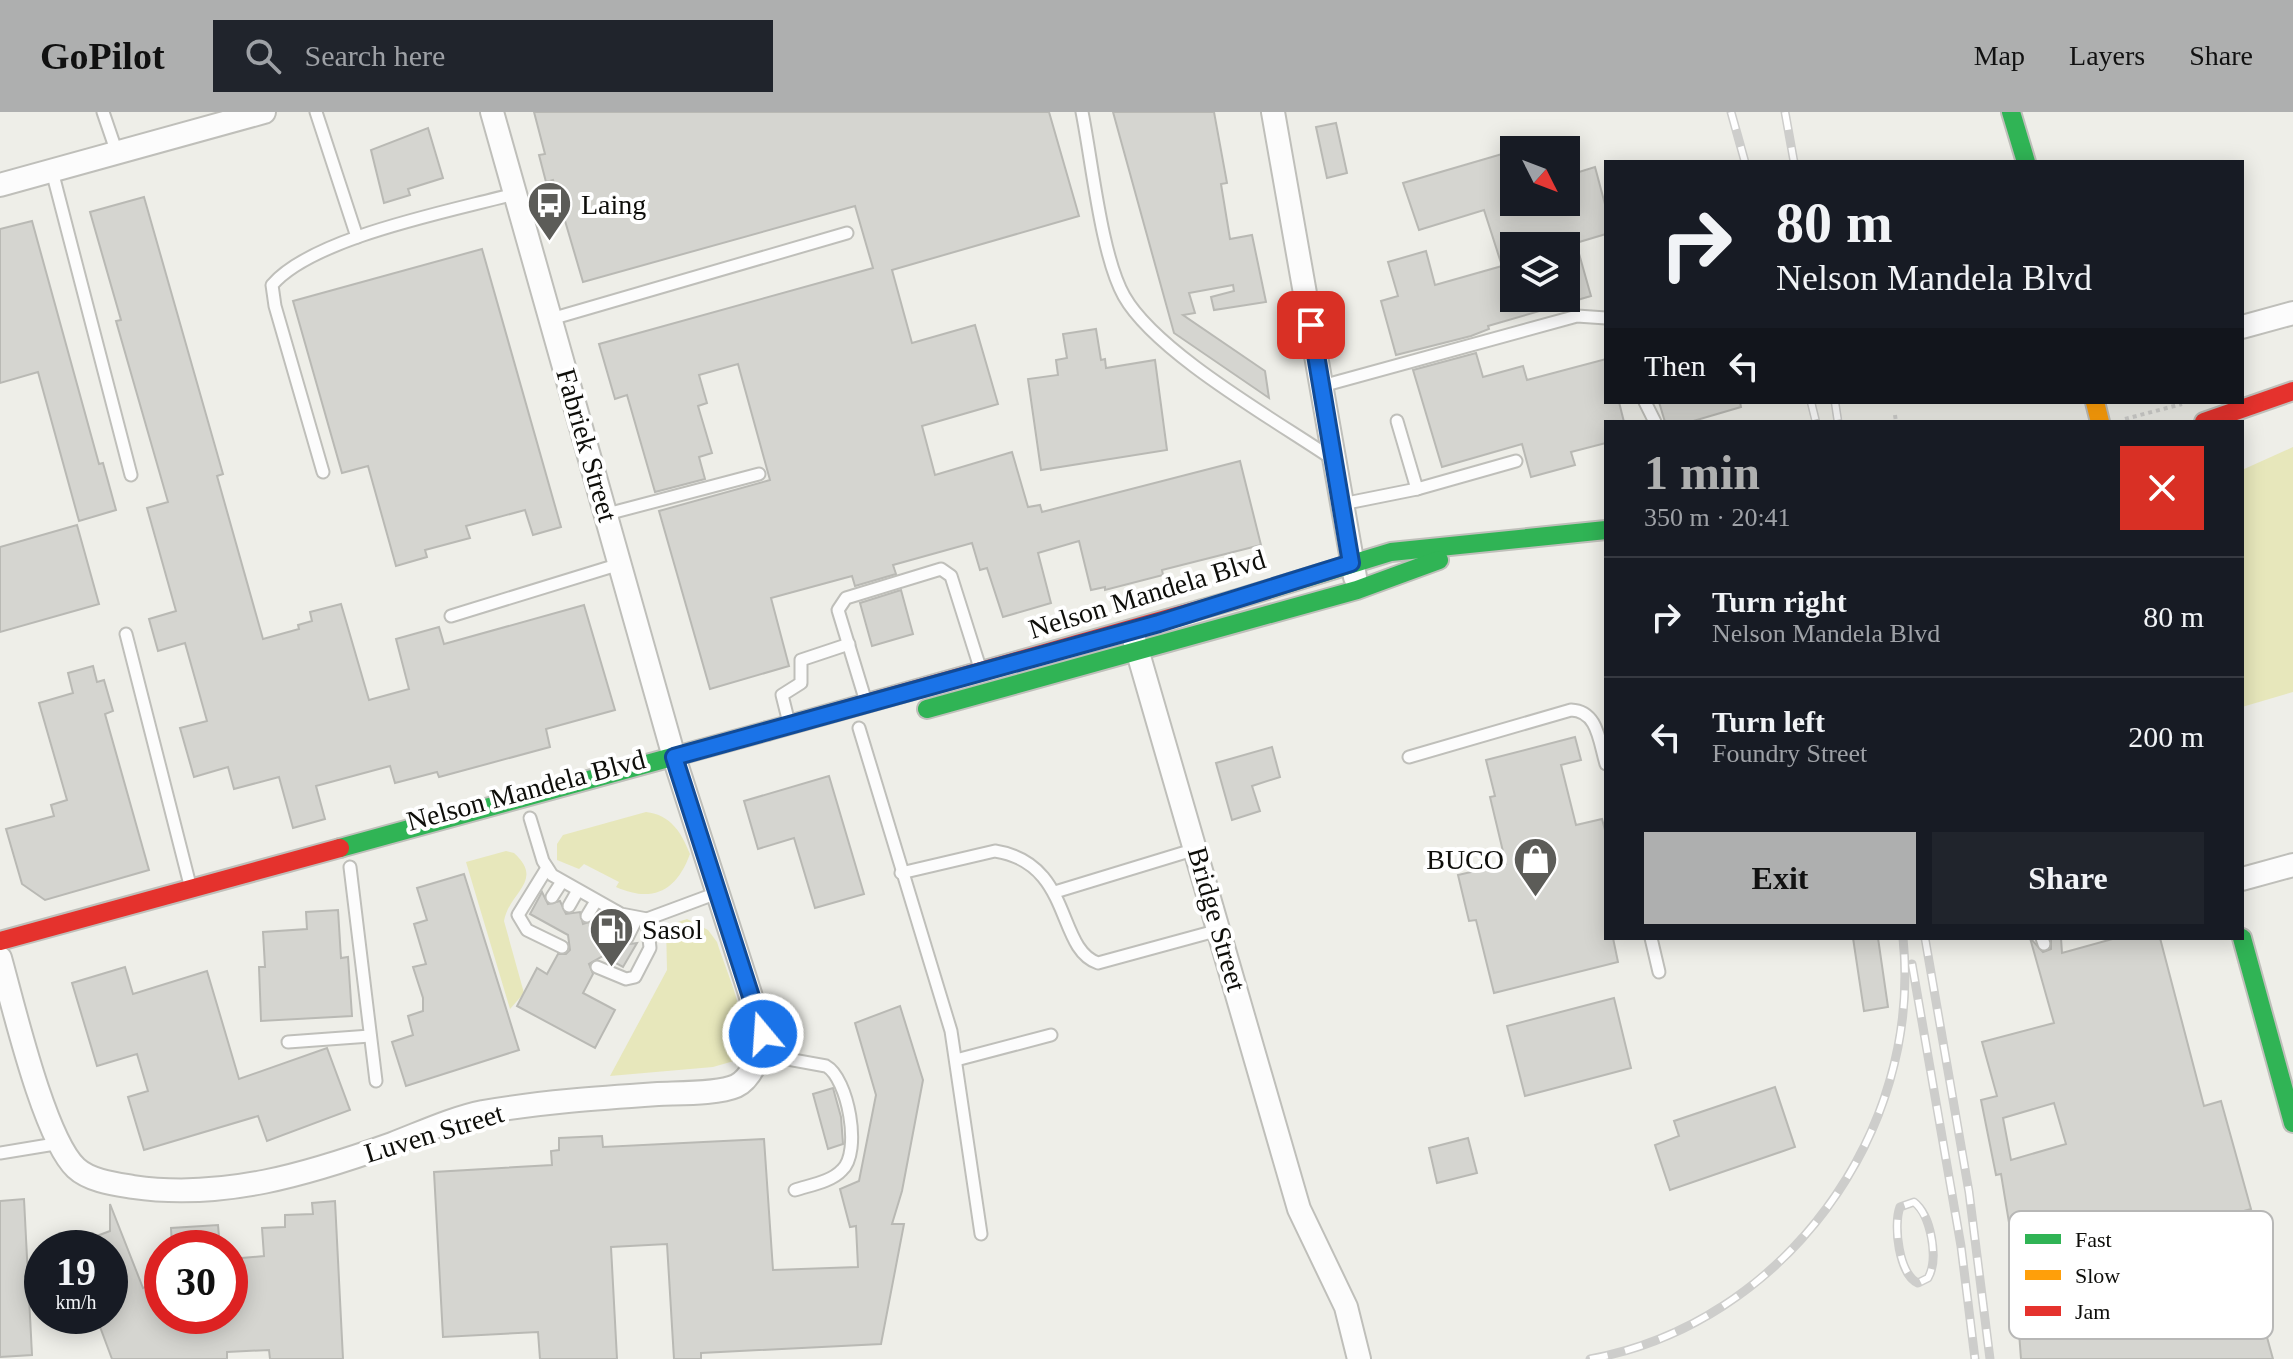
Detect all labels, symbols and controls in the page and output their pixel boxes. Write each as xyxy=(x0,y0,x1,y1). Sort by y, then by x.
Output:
search box xyxy=(213,20,773,92)
icon: search xyxy=(241,34,285,78)
text: GoPilot xyxy=(40,35,165,77)
text: Search here xyxy=(305,39,445,72)
text: Map xyxy=(1974,40,2025,71)
text: Layers xyxy=(2069,40,2145,71)
text: Share xyxy=(2189,40,2253,71)
north arrow xyxy=(1500,136,1580,216)
map controls xyxy=(1500,136,1580,312)
bus stop icon: Laing xyxy=(526,180,574,243)
place label: Laing xyxy=(581,189,646,220)
icon: right xyxy=(1644,192,1748,296)
text: 80 m xyxy=(1776,192,1893,254)
button: layers xyxy=(1500,232,1580,312)
text: Nelson Mandela Blvd xyxy=(1776,258,2092,298)
pin xyxy=(1277,291,1345,359)
icon: arrive xyxy=(1289,303,1333,347)
icon: left xyxy=(1722,344,1766,388)
text: Then xyxy=(1644,349,1706,382)
street label: Fabriek Street xyxy=(550,365,624,525)
text: 1 min xyxy=(1644,446,1760,499)
button: close xyxy=(2120,446,2204,530)
text: 350 m · 20:41 xyxy=(1644,503,1791,532)
street label: Nelson Mandela Blvd xyxy=(1025,543,1269,645)
text: Turn right xyxy=(1712,585,1847,618)
icon: right xyxy=(1644,595,1688,639)
text: 80 m xyxy=(2143,600,2204,633)
text: Nelson Mandela Blvd xyxy=(1712,619,1940,648)
text: Turn left xyxy=(1712,705,1825,738)
icon: left xyxy=(1644,715,1688,759)
text: 200 m xyxy=(2128,720,2204,753)
text: Foundry Street xyxy=(1712,739,1867,768)
street label: Nelson Mandela Blvd xyxy=(403,743,649,837)
button: Exit xyxy=(1644,832,1916,924)
button: Share xyxy=(1932,832,2204,924)
shop icon: BUCO xyxy=(1511,835,1559,898)
street label: Bridge Street xyxy=(1182,843,1252,995)
place label: BUCO xyxy=(1426,844,1504,875)
fuel station icon: Sasol xyxy=(587,905,635,968)
place label: Sasol xyxy=(642,914,703,945)
position arrow xyxy=(721,992,805,1076)
street label: Luven Street xyxy=(361,1097,508,1169)
legend xyxy=(2009,1211,2273,1339)
text: Fast xyxy=(2075,1227,2112,1252)
speed limit sign: 30 xyxy=(144,1230,248,1334)
text: 19 xyxy=(56,1249,96,1294)
text: Slow xyxy=(2075,1263,2120,1288)
text: km/h xyxy=(55,1291,97,1313)
text: Jam xyxy=(2075,1299,2110,1324)

